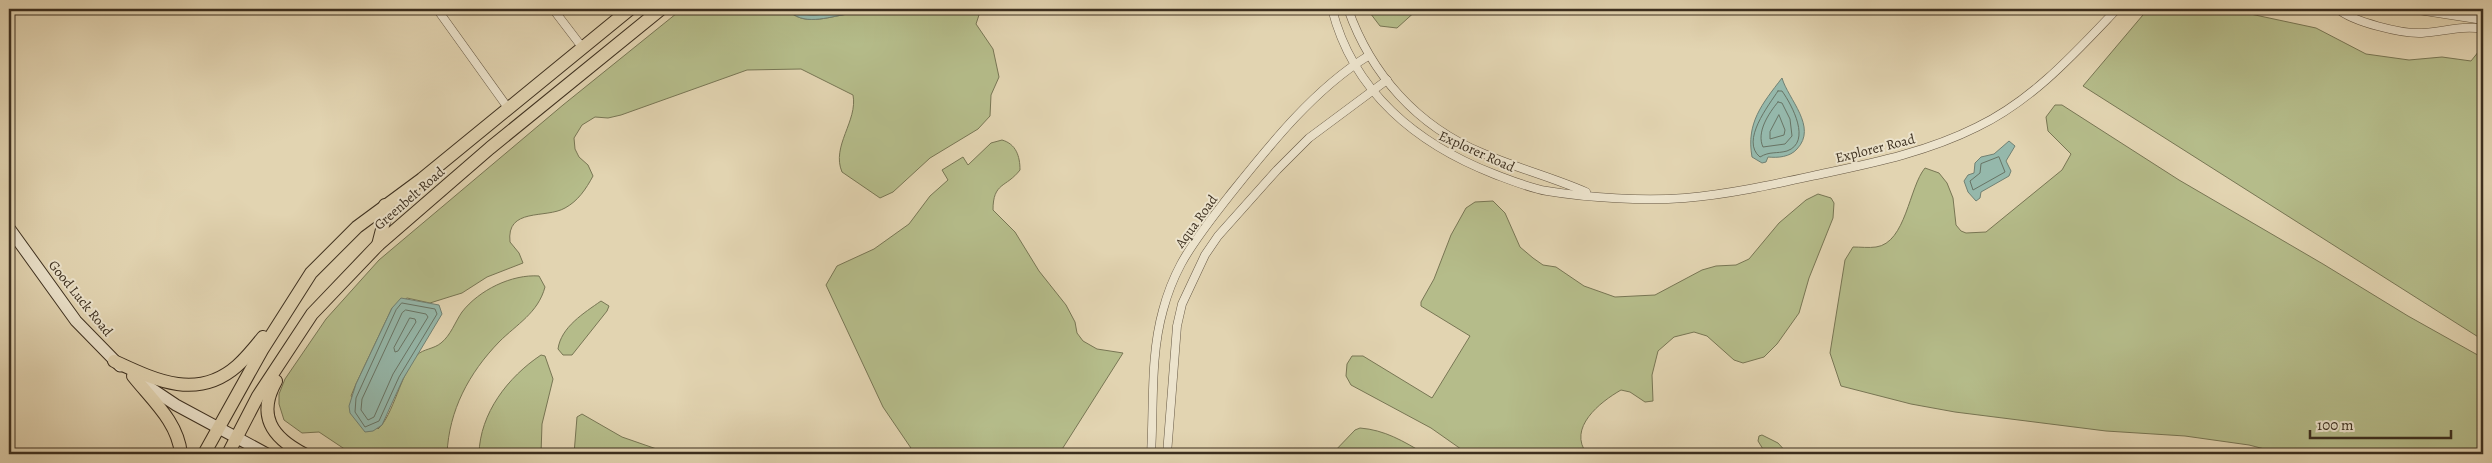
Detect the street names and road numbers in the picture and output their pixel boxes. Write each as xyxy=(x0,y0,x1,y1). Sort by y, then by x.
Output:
street label: Explorer Road xyxy=(1436,126,1518,177)
street label: Explorer Road xyxy=(1833,129,1917,168)
street label: Greenbelt Road xyxy=(370,162,449,234)
street label: Aqua Road xyxy=(1170,191,1222,252)
street label: Good Luck Road xyxy=(44,256,117,341)

